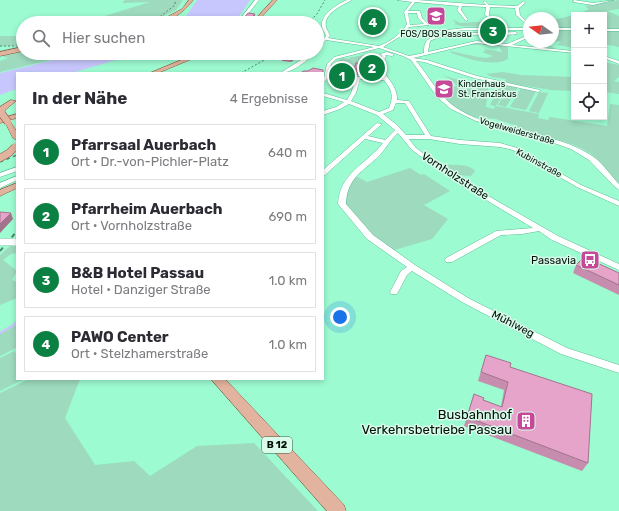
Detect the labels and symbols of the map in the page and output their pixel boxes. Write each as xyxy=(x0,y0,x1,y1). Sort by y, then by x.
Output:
school or university icon: FOS/BOS Passau xyxy=(425,5,447,27)
pin: 4 xyxy=(360,7,386,37)
north arrow xyxy=(523,12,559,48)
pin: 3 xyxy=(480,16,506,46)
place label: FOS/BOS Passau xyxy=(400,29,472,39)
pin: 2 xyxy=(359,53,385,83)
pin: 1 xyxy=(329,61,355,91)
school or university icon: Kinderhaus St. Franziskus xyxy=(433,78,455,100)
place label: Kinderhaus St. Franziskus xyxy=(458,79,517,99)
street label: Vogelweiderstraße xyxy=(478,115,556,147)
street label: Kubinstraße xyxy=(515,146,563,180)
street label: Vornholzstraße xyxy=(419,149,491,203)
bus stop icon: Passavia xyxy=(579,249,601,271)
place label: Passavia xyxy=(531,254,576,267)
your location xyxy=(330,307,350,327)
street label: Mühlweg xyxy=(489,308,537,340)
place label: Busbahnhof Verkehrsbetriebe Passau xyxy=(362,407,512,437)
building icon: Busbahnhof Verkehrsbetriebe Passau xyxy=(515,410,537,432)
road number: B 12 xyxy=(262,437,292,453)

